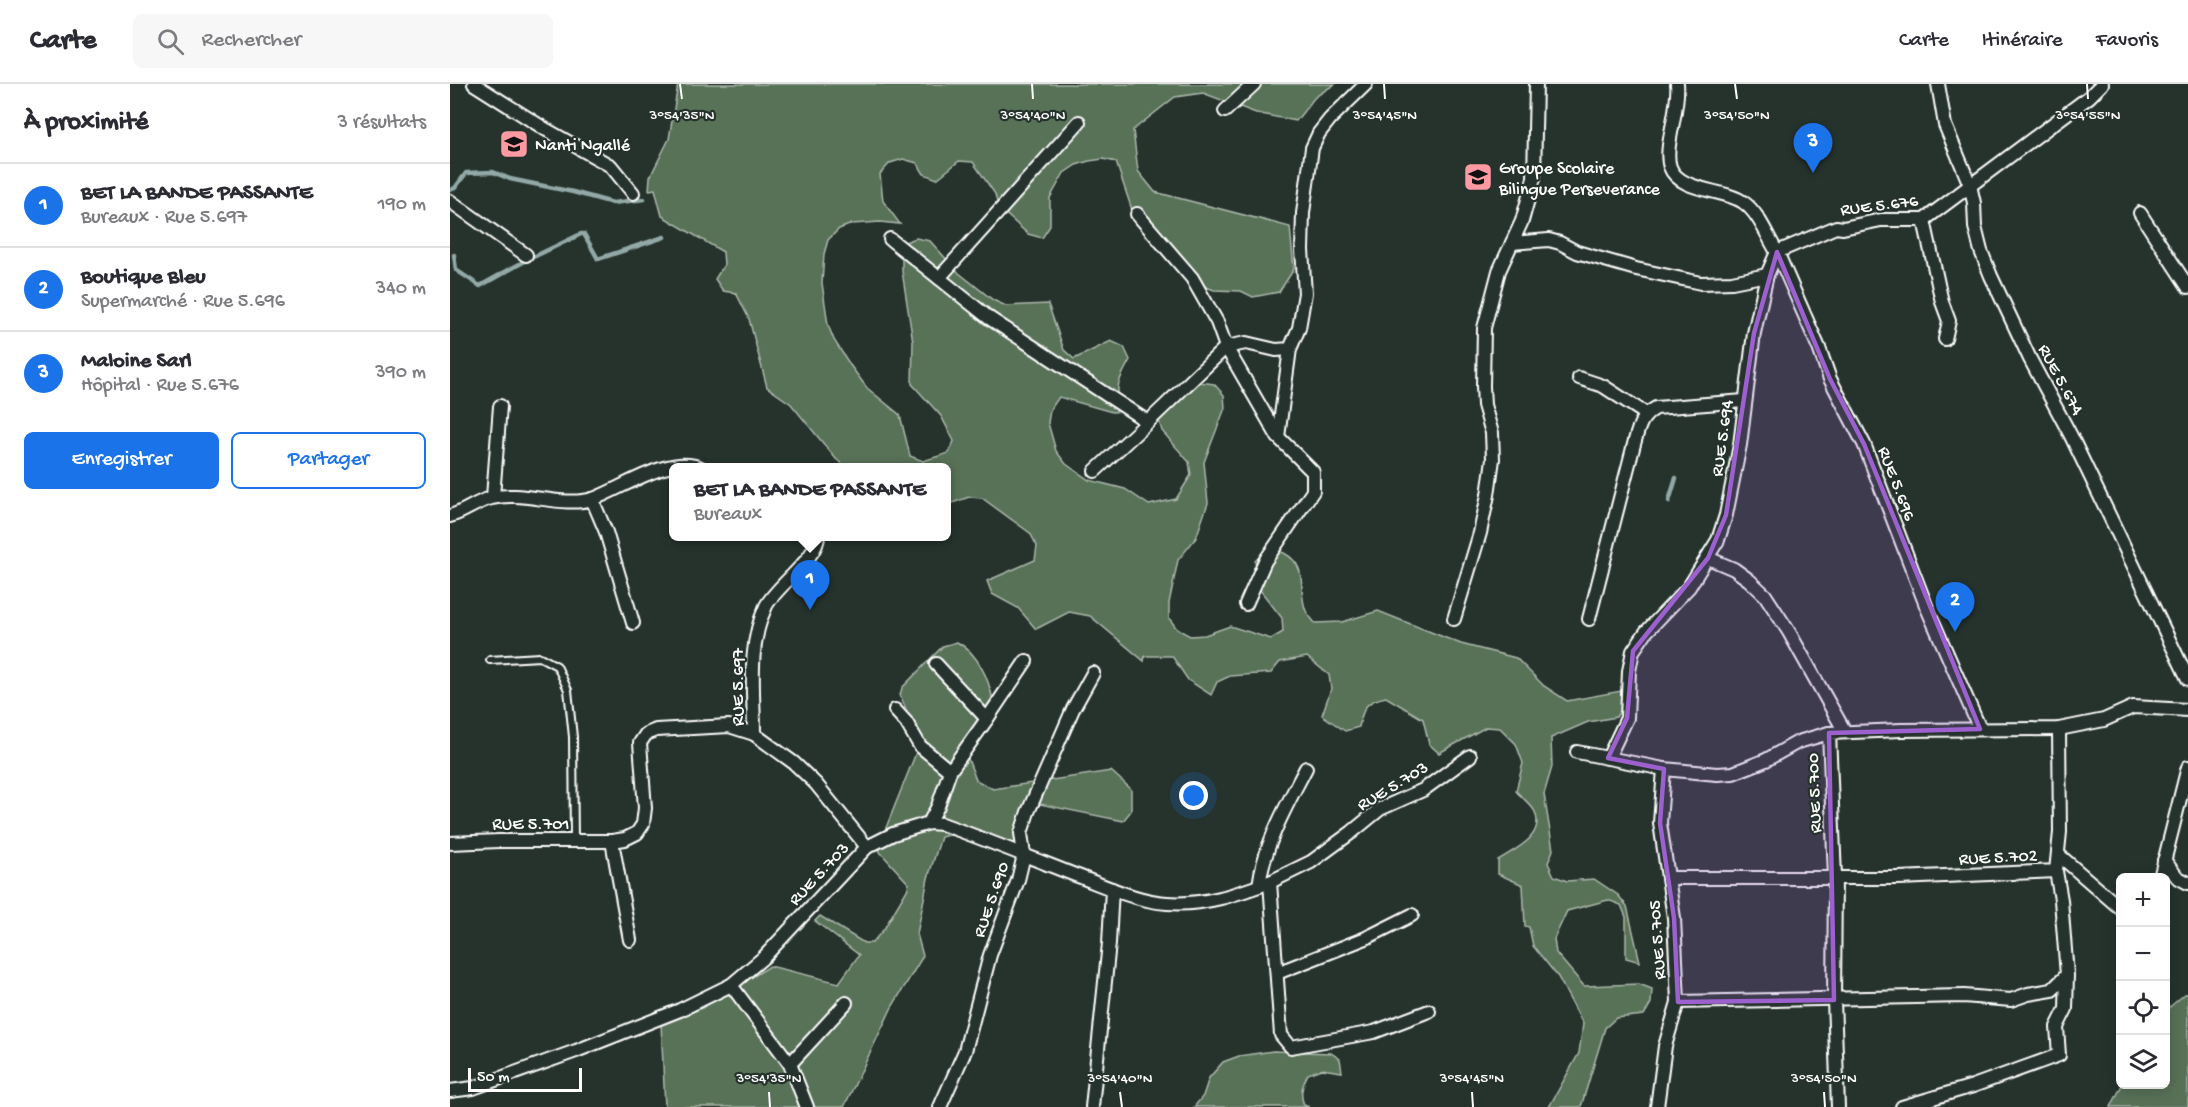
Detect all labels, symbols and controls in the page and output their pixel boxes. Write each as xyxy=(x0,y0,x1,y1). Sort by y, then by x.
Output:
search box xyxy=(133,14,553,68)
text: Carte xyxy=(30,25,97,58)
icon: search xyxy=(154,25,187,58)
text: Rechercher xyxy=(202,28,301,54)
text: Carte xyxy=(1899,29,1949,54)
text: Itinéraire xyxy=(1982,29,2063,54)
text: Favoris xyxy=(2096,29,2158,54)
text: 3°54'35"N xyxy=(648,107,715,125)
text: 3°54'40"N xyxy=(1000,107,1066,125)
text: 3°54'45"N xyxy=(1352,107,1417,125)
text: 3°54'50"N xyxy=(1703,107,1770,125)
text: 3°54'55"N xyxy=(2054,107,2121,125)
text: À proximité xyxy=(24,108,148,139)
text: 3 résultats xyxy=(338,112,426,135)
pin: 3 xyxy=(1794,124,1832,173)
school or university icon: Nanti Ngallé xyxy=(498,128,530,160)
place label: Nanti Ngallé xyxy=(535,136,631,157)
place label: Groupe Scolaire Bilingue Perseverance xyxy=(1498,159,1661,201)
school or university icon: Groupe Scolaire Bilingue Perseverance xyxy=(1462,161,1494,193)
text: BET LA BANDE PASSANTE xyxy=(81,181,313,207)
street label: RUE 5.676 xyxy=(1839,191,1920,222)
text: 1 xyxy=(39,194,48,217)
text: 190 m xyxy=(378,194,426,217)
text: Bureaux · Rue 5.697 xyxy=(81,207,247,230)
text: Boutique Bleu xyxy=(81,265,206,291)
text: 2 xyxy=(39,278,48,301)
text: 340 m xyxy=(376,278,426,301)
text: Supermarché · Rue 5.696 xyxy=(81,291,285,314)
street label: RUE 5.674 xyxy=(2032,341,2087,420)
text: Maloine Sarl xyxy=(81,349,192,375)
text: 3 xyxy=(38,362,49,385)
text: 390 m xyxy=(375,362,426,385)
text: Hôpital · Rue 5.676 xyxy=(81,375,239,398)
street label: RUE 5.694 xyxy=(1708,398,1739,478)
button: Enregistrer xyxy=(24,432,219,489)
button: Partager xyxy=(231,432,426,489)
street label: RUE 5.696 xyxy=(1872,444,1920,525)
popup xyxy=(669,463,951,541)
text: BET LA BANDE PASSANTE xyxy=(694,478,926,504)
text: Bureaux xyxy=(694,504,762,527)
pin: 1 xyxy=(790,560,830,610)
pin: 2 xyxy=(1936,582,1974,632)
street label: RUE 5.697 xyxy=(729,647,750,726)
street label: RUE 5.700 xyxy=(1804,752,1827,833)
street label: RUE 5.703 xyxy=(1354,758,1433,817)
your location xyxy=(1179,781,1208,810)
street label: RUE 5.701 xyxy=(492,815,570,836)
street label: RUE 5.703 xyxy=(785,839,855,911)
street label: RUE 5.702 xyxy=(1958,846,2038,871)
street label: RUE 5.690 xyxy=(970,859,1015,940)
map controls xyxy=(2116,873,2170,1089)
button: + xyxy=(2116,873,2170,927)
street label: RUE 5.705 xyxy=(1645,899,1672,980)
button: − xyxy=(2116,927,2170,981)
button: locate xyxy=(2116,981,2170,1035)
button: layers xyxy=(2116,1035,2170,1089)
scale bar xyxy=(468,1065,582,1092)
text: 50 m xyxy=(477,1069,510,1088)
text: 3°54'35"N xyxy=(735,1070,802,1088)
text: 3°54'40"N xyxy=(1087,1070,1153,1088)
text: 3°54'45"N xyxy=(1439,1070,1504,1088)
text: 3°54'50"N xyxy=(1790,1070,1857,1088)

